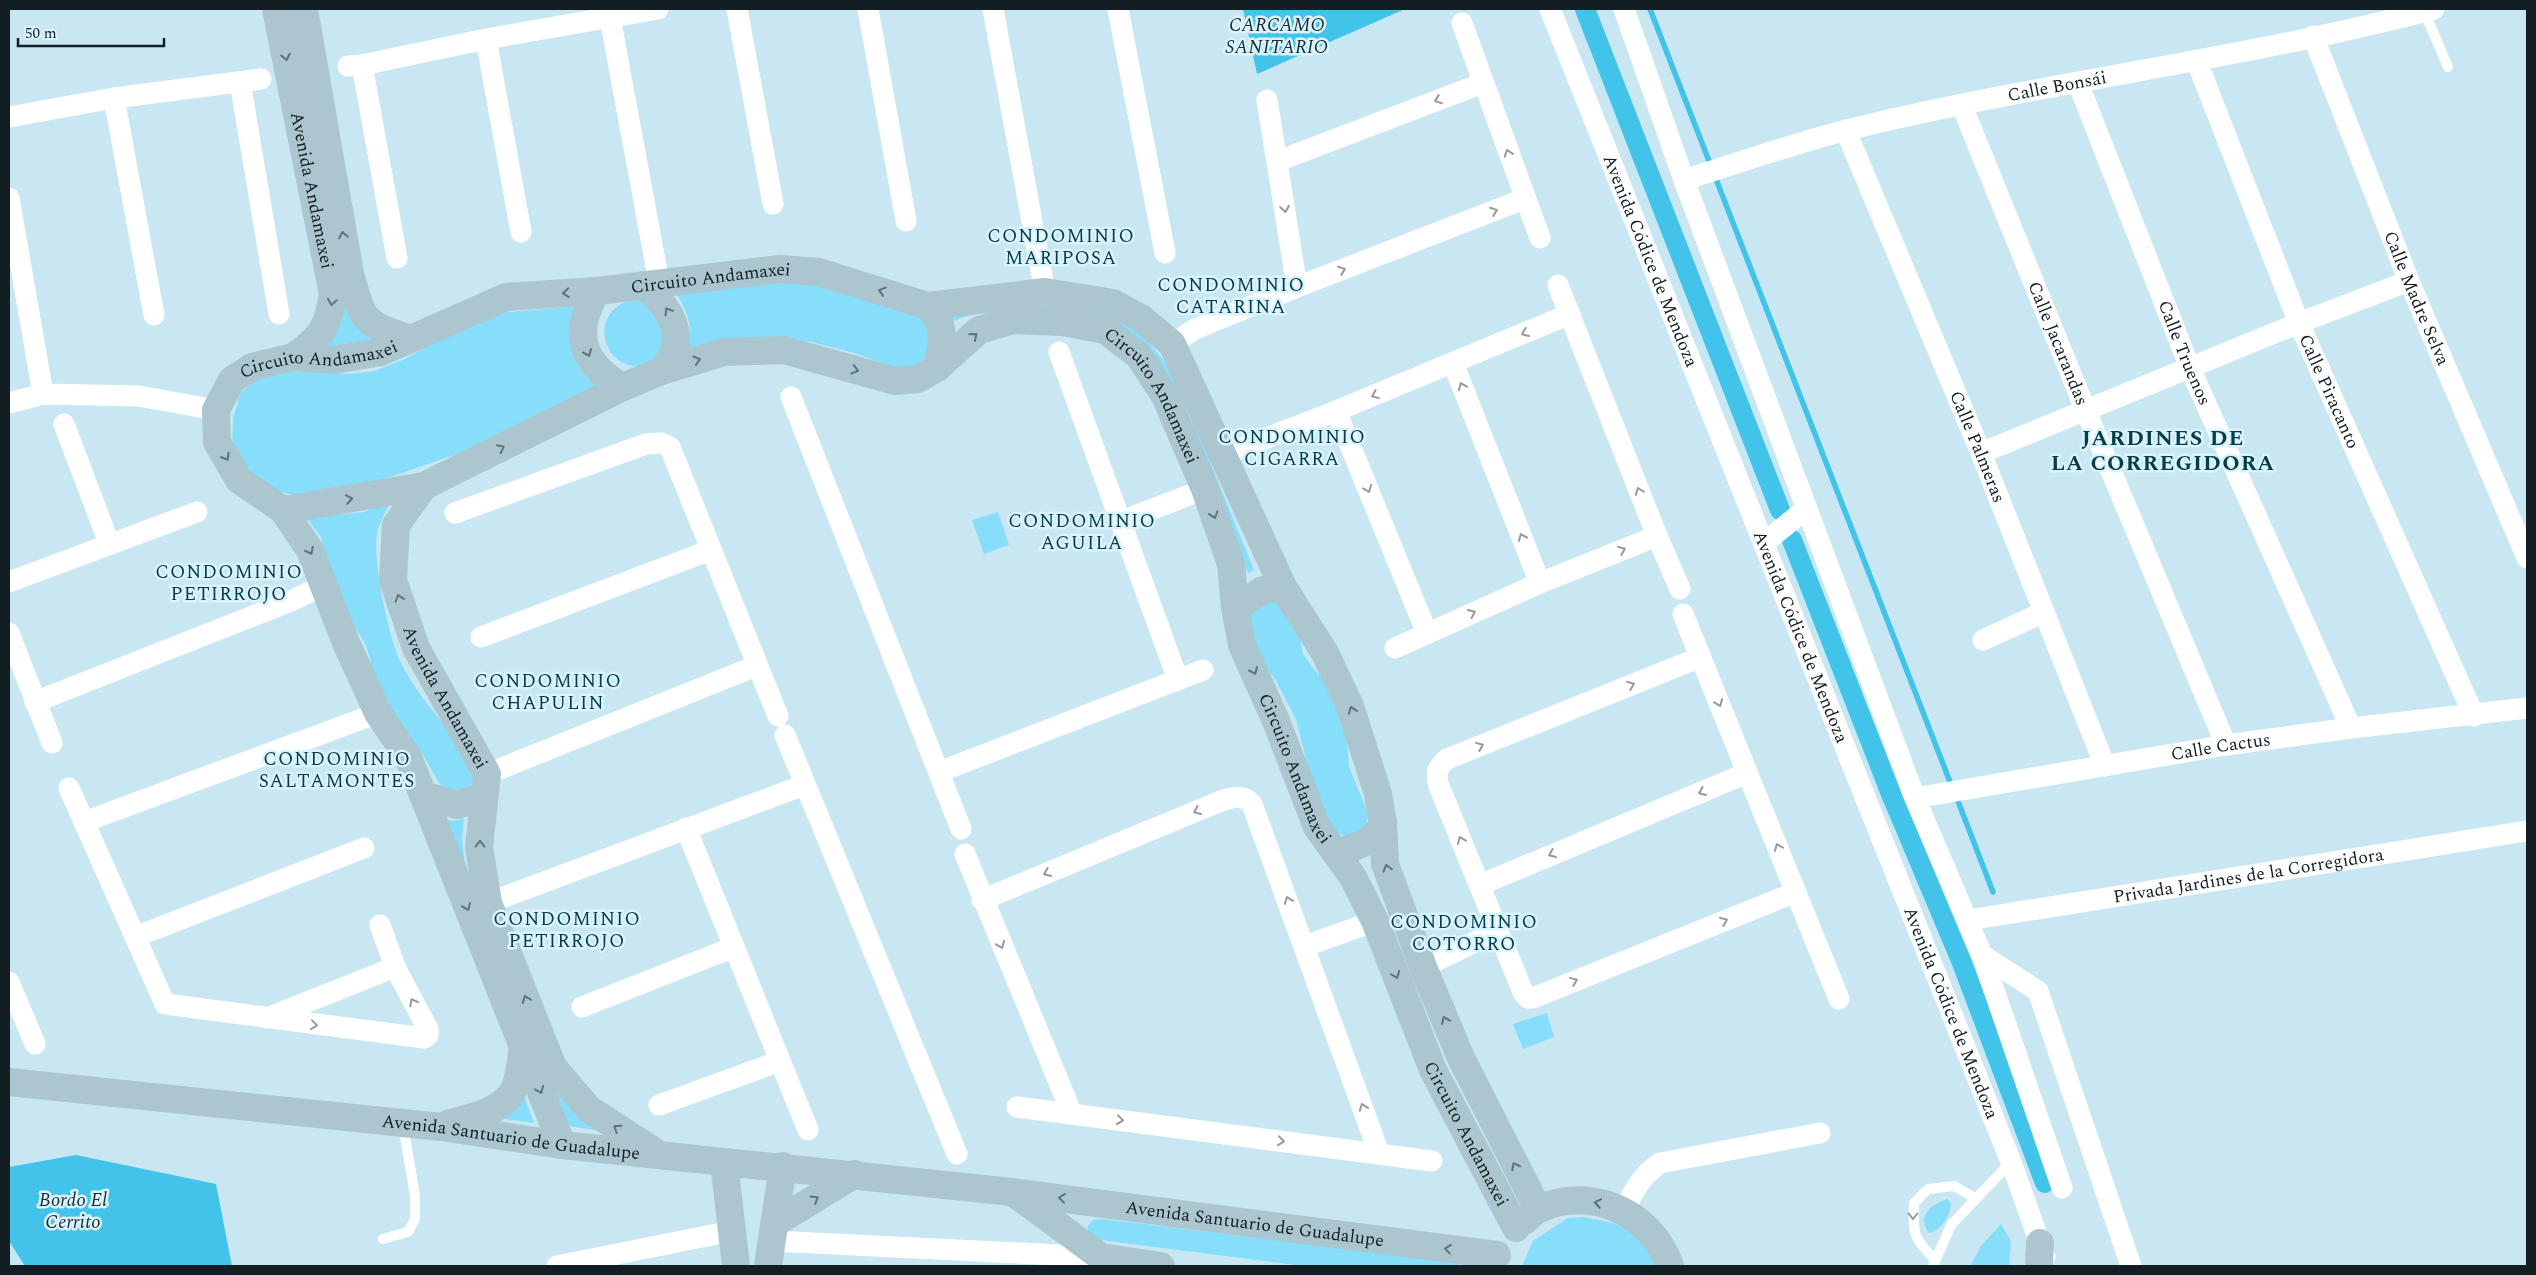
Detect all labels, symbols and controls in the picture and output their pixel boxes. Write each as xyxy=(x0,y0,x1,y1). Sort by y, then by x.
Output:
water label: CARCAMO SANITARIO xyxy=(1226,11,1328,62)
scale bar xyxy=(18,15,164,47)
text: 50 m xyxy=(25,22,57,45)
one-way arrow xyxy=(280,52,291,61)
street label: Calle Bonsái xyxy=(2005,64,2109,108)
one-way arrow xyxy=(1434,94,1442,104)
street label: Avenida Andamaxei xyxy=(283,109,341,271)
one-way arrow xyxy=(1504,149,1514,158)
street label: Avenida Códice de Mendoza xyxy=(1596,150,1705,371)
one-way arrow xyxy=(1279,206,1290,214)
one-way arrow xyxy=(1489,207,1498,217)
district label: CONDOMINIO MARIPOSA xyxy=(987,222,1135,273)
street label: Calle Madre Selva xyxy=(2377,227,2457,370)
one-way arrow xyxy=(339,231,349,239)
street label: Circuito Andamaxei xyxy=(629,255,792,300)
one-way arrow xyxy=(1337,265,1346,276)
district label: CONDOMINIO CATARINA xyxy=(1157,271,1305,322)
street label: Calle Jacarandas xyxy=(2021,277,2096,409)
one-way arrow xyxy=(562,287,570,298)
one-way arrow xyxy=(878,287,886,297)
street label: Calle Truenos xyxy=(2151,296,2218,409)
one-way arrow xyxy=(327,298,338,306)
one-way arrow xyxy=(664,307,674,316)
street label: Circuito Andamaxei xyxy=(1098,320,1206,468)
one-way arrow xyxy=(1521,327,1530,337)
street label: Calle Piracanto xyxy=(2292,330,2367,453)
one-way arrow xyxy=(968,332,977,341)
street label: Circuito Andamaxei xyxy=(234,333,402,385)
one-way arrow xyxy=(581,348,592,357)
one-way arrow xyxy=(692,355,700,365)
one-way arrow xyxy=(851,364,859,374)
one-way arrow xyxy=(1458,382,1468,391)
street label: Calle Palmeras xyxy=(1943,386,2013,507)
one-way arrow xyxy=(1371,389,1380,400)
district label: JARDINES DE LA CORREGIDORA xyxy=(2051,422,2275,480)
district label: CONDOMINIO CIGARRA xyxy=(1218,423,1366,474)
one-way arrow xyxy=(496,444,505,454)
one-way arrow xyxy=(219,451,229,460)
one-way arrow xyxy=(1362,484,1372,493)
one-way arrow xyxy=(1635,487,1645,496)
one-way arrow xyxy=(344,494,353,504)
district label: CONDOMINIO AGUILA xyxy=(1008,507,1156,558)
one-way arrow xyxy=(1208,510,1218,519)
street label: Avenida Códice de Mendoza xyxy=(1746,526,1856,747)
one-way arrow xyxy=(1518,533,1528,542)
one-way arrow xyxy=(304,546,314,555)
one-way arrow xyxy=(1617,546,1625,556)
district label: CONDOMINIO PETIRROJO xyxy=(155,558,303,609)
one-way arrow xyxy=(395,595,405,603)
one-way arrow xyxy=(1467,609,1476,620)
street label: Avenida Andamaxei xyxy=(396,622,495,774)
one-way arrow xyxy=(1247,666,1258,675)
district label: CONDOMINIO CHAPULIN xyxy=(474,667,622,718)
one-way arrow xyxy=(1626,681,1635,692)
street label: Circuito Andamaxei xyxy=(1252,689,1339,850)
one-way arrow xyxy=(1713,698,1723,707)
one-way arrow xyxy=(1348,707,1358,715)
street label: Calle Cactus xyxy=(2169,726,2272,768)
one-way arrow xyxy=(1475,741,1484,752)
district label: CONDOMINIO SALTAMONTES xyxy=(259,745,415,796)
one-way arrow xyxy=(1698,785,1707,796)
one-way arrow xyxy=(1193,805,1202,815)
one-way arrow xyxy=(1457,836,1467,845)
one-way arrow xyxy=(475,840,485,848)
street label: Privada Jardines de la Corregidora xyxy=(2111,840,2386,910)
one-way arrow xyxy=(1773,843,1784,852)
one-way arrow xyxy=(1548,848,1557,859)
one-way arrow xyxy=(1383,864,1393,873)
one-way arrow xyxy=(1043,867,1052,878)
one-way arrow xyxy=(1284,897,1294,905)
one-way arrow xyxy=(461,902,471,911)
street label: Avenida Códice de Mendoza xyxy=(1897,902,2006,1123)
district label: CONDOMINIO PETIRROJO xyxy=(493,905,641,956)
district label: CONDOMINIO COTORRO xyxy=(1390,908,1538,959)
one-way arrow xyxy=(1720,917,1728,927)
one-way arrow xyxy=(994,940,1005,949)
one-way arrow xyxy=(1391,971,1401,979)
one-way arrow xyxy=(1569,977,1577,987)
one-way arrow xyxy=(522,995,532,1004)
one-way arrow xyxy=(410,998,420,1007)
one-way arrow xyxy=(1440,1016,1451,1025)
one-way arrow xyxy=(310,1019,318,1030)
street label: Circuito Andamaxei xyxy=(1417,1057,1516,1211)
one-way arrow xyxy=(534,1085,544,1094)
one-way arrow xyxy=(1359,1104,1369,1112)
street label: Avenida Santuario de Guadalupe xyxy=(380,1107,641,1167)
one-way arrow xyxy=(1117,1114,1125,1125)
one-way arrow xyxy=(613,1124,622,1134)
one-way arrow xyxy=(1278,1135,1286,1146)
one-way arrow xyxy=(1511,1162,1521,1171)
water label: Bordo El Cerrito xyxy=(39,1186,107,1237)
one-way arrow xyxy=(1057,1193,1065,1204)
street label: Avenida Santuario de Guadalupe xyxy=(1124,1193,1386,1254)
one-way arrow xyxy=(810,1195,819,1205)
one-way arrow xyxy=(1594,1199,1603,1209)
one-way arrow xyxy=(1908,1212,1919,1220)
one-way arrow xyxy=(1444,1244,1453,1254)

